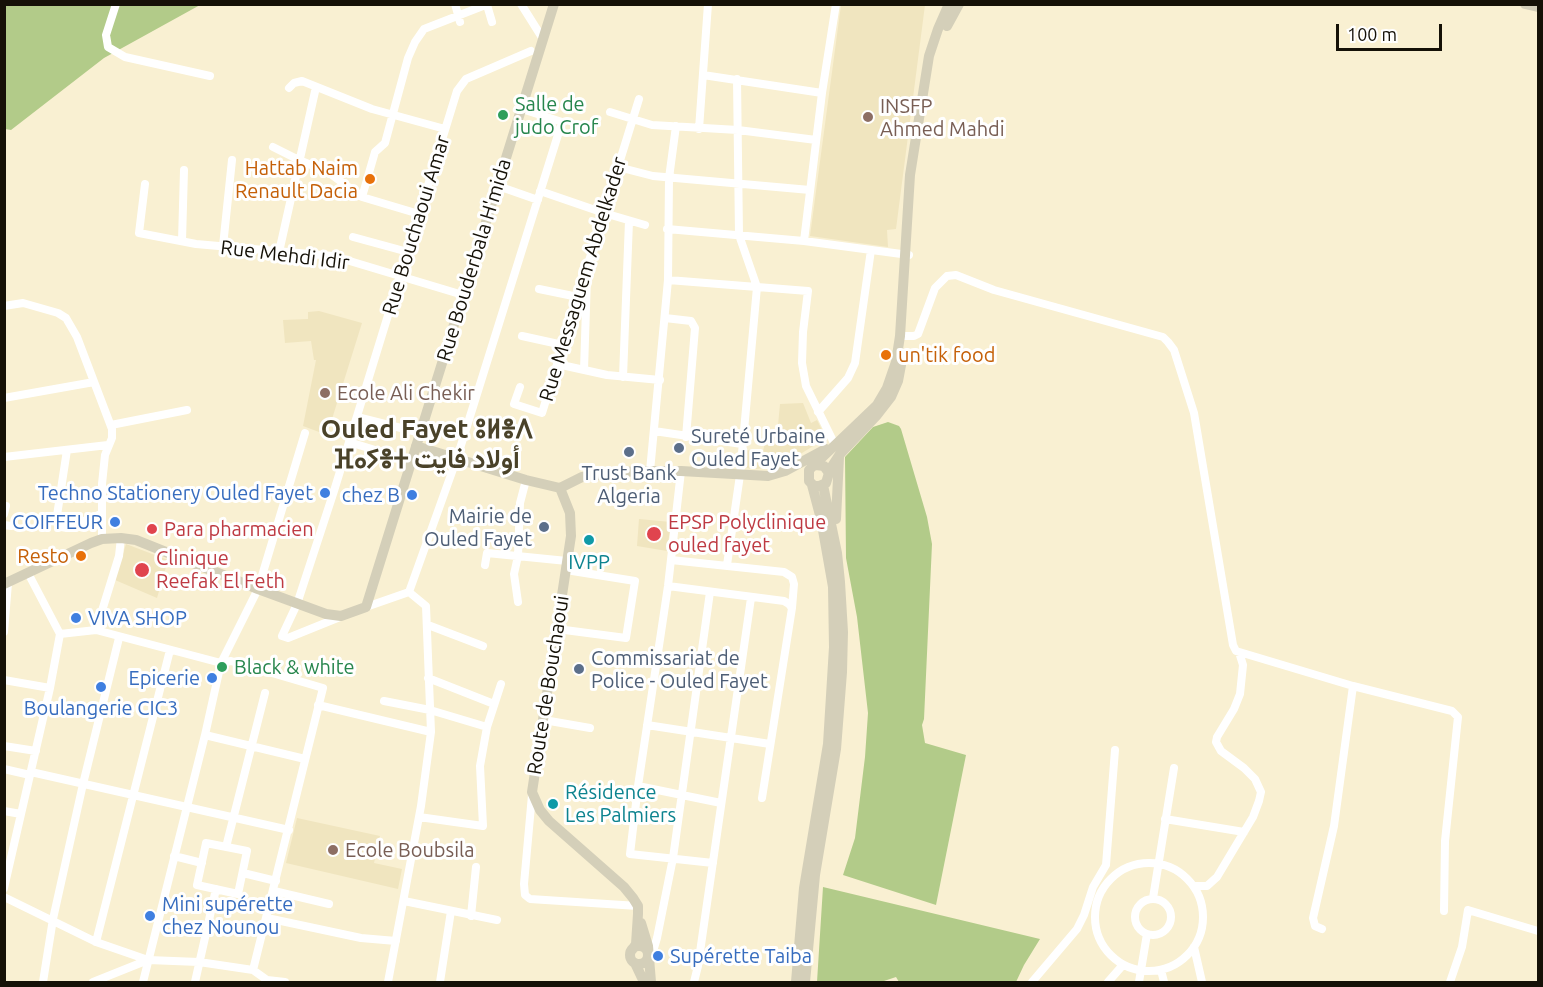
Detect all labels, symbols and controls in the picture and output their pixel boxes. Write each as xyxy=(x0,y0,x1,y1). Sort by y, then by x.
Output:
scale bar xyxy=(1339,12,1446,50)
text: 100 m xyxy=(1347,24,1397,44)
place label: Salle de judo Crof xyxy=(515,92,598,139)
place label: INSFP Ahmed Mahdi xyxy=(880,94,1005,141)
marker: Salle de judo Crof xyxy=(496,108,510,122)
marker: INSFP Ahmed Mahdi xyxy=(861,110,875,124)
street label: Rue Bouchaoui Amar xyxy=(377,132,455,318)
street label: Rue Messaguem Abdelkader xyxy=(534,154,632,404)
place label: Hattab Naim Renault Dacia xyxy=(235,156,358,203)
street label: Rue Bouderbala H'mida xyxy=(432,156,516,364)
marker: Hattab Naim Renault Dacia xyxy=(363,172,377,186)
street label: Rue Mehdi Idir xyxy=(219,235,351,275)
place label: un'tik food xyxy=(898,343,995,367)
marker: un'tik food xyxy=(879,348,893,362)
place label: Ecole Ali Chekir xyxy=(337,381,475,405)
marker: Ecole Ali Chekir xyxy=(318,386,332,400)
district label: Ouled Fayet ⵓⵍⴻⴷ ⴼⴰⵢⴻⵜ أولاد فايت xyxy=(321,413,533,474)
place label: Sureté Urbaine Ouled Fayet xyxy=(691,424,825,471)
marker: Sureté Urbaine Ouled Fayet xyxy=(672,441,686,455)
marker: Trust Bank Algeria xyxy=(622,445,636,459)
place label: Trust Bank Algeria xyxy=(581,461,677,508)
place label: Techno Stationery Ouled Fayet xyxy=(38,481,313,505)
place label: chez B xyxy=(342,483,400,507)
marker: Techno Stationery Ouled Fayet xyxy=(318,486,332,500)
marker: chez B xyxy=(405,488,419,502)
place label: Mairie de Ouled Fayet xyxy=(424,504,532,551)
place label: COIFFEUR xyxy=(12,510,103,534)
place label: EPSP Polyclinique ouled fayet xyxy=(668,510,826,557)
marker: COIFFEUR xyxy=(108,515,122,529)
place label: Para pharmacien xyxy=(164,517,314,541)
marker: Mairie de Ouled Fayet xyxy=(537,520,551,534)
marker: Para pharmacien xyxy=(145,522,159,536)
marker: EPSP Polyclinique ouled fayet xyxy=(645,525,663,543)
marker: IVPP xyxy=(582,533,596,547)
place label: Resto xyxy=(17,544,69,568)
place label: Clinique Reefak El Feth xyxy=(156,546,285,593)
marker: Resto xyxy=(74,549,88,563)
place label: IVPP xyxy=(568,550,610,574)
marker: Clinique Reefak El Feth xyxy=(133,561,151,579)
street label: Route de Bouchaoui xyxy=(522,594,574,776)
place label: VIVA SHOP xyxy=(88,606,187,630)
marker: VIVA SHOP xyxy=(69,611,83,625)
place label: Commissariat de Police - Ouled Fayet xyxy=(591,646,768,693)
place label: Black & white xyxy=(234,655,355,679)
marker: Black & white xyxy=(215,660,229,674)
marker: Commissariat de Police - Ouled Fayet xyxy=(572,662,586,676)
place label: Epicerie xyxy=(128,666,200,690)
marker: Epicerie xyxy=(205,671,219,685)
marker: Boulangerie CIC3 xyxy=(94,680,108,694)
place label: Boulangerie CIC3 xyxy=(24,696,178,720)
place label: Résidence Les Palmiers xyxy=(565,780,676,827)
marker: Résidence Les Palmiers xyxy=(546,797,560,811)
place label: Ecole Boubsila xyxy=(345,838,475,862)
marker: Ecole Boubsila xyxy=(326,843,340,857)
place label: Mini supérette chez Nounou xyxy=(162,892,293,939)
marker: Mini supérette chez Nounou xyxy=(143,909,157,923)
place label: Supérette Taiba xyxy=(670,944,812,968)
marker: Supérette Taiba xyxy=(651,949,665,963)

